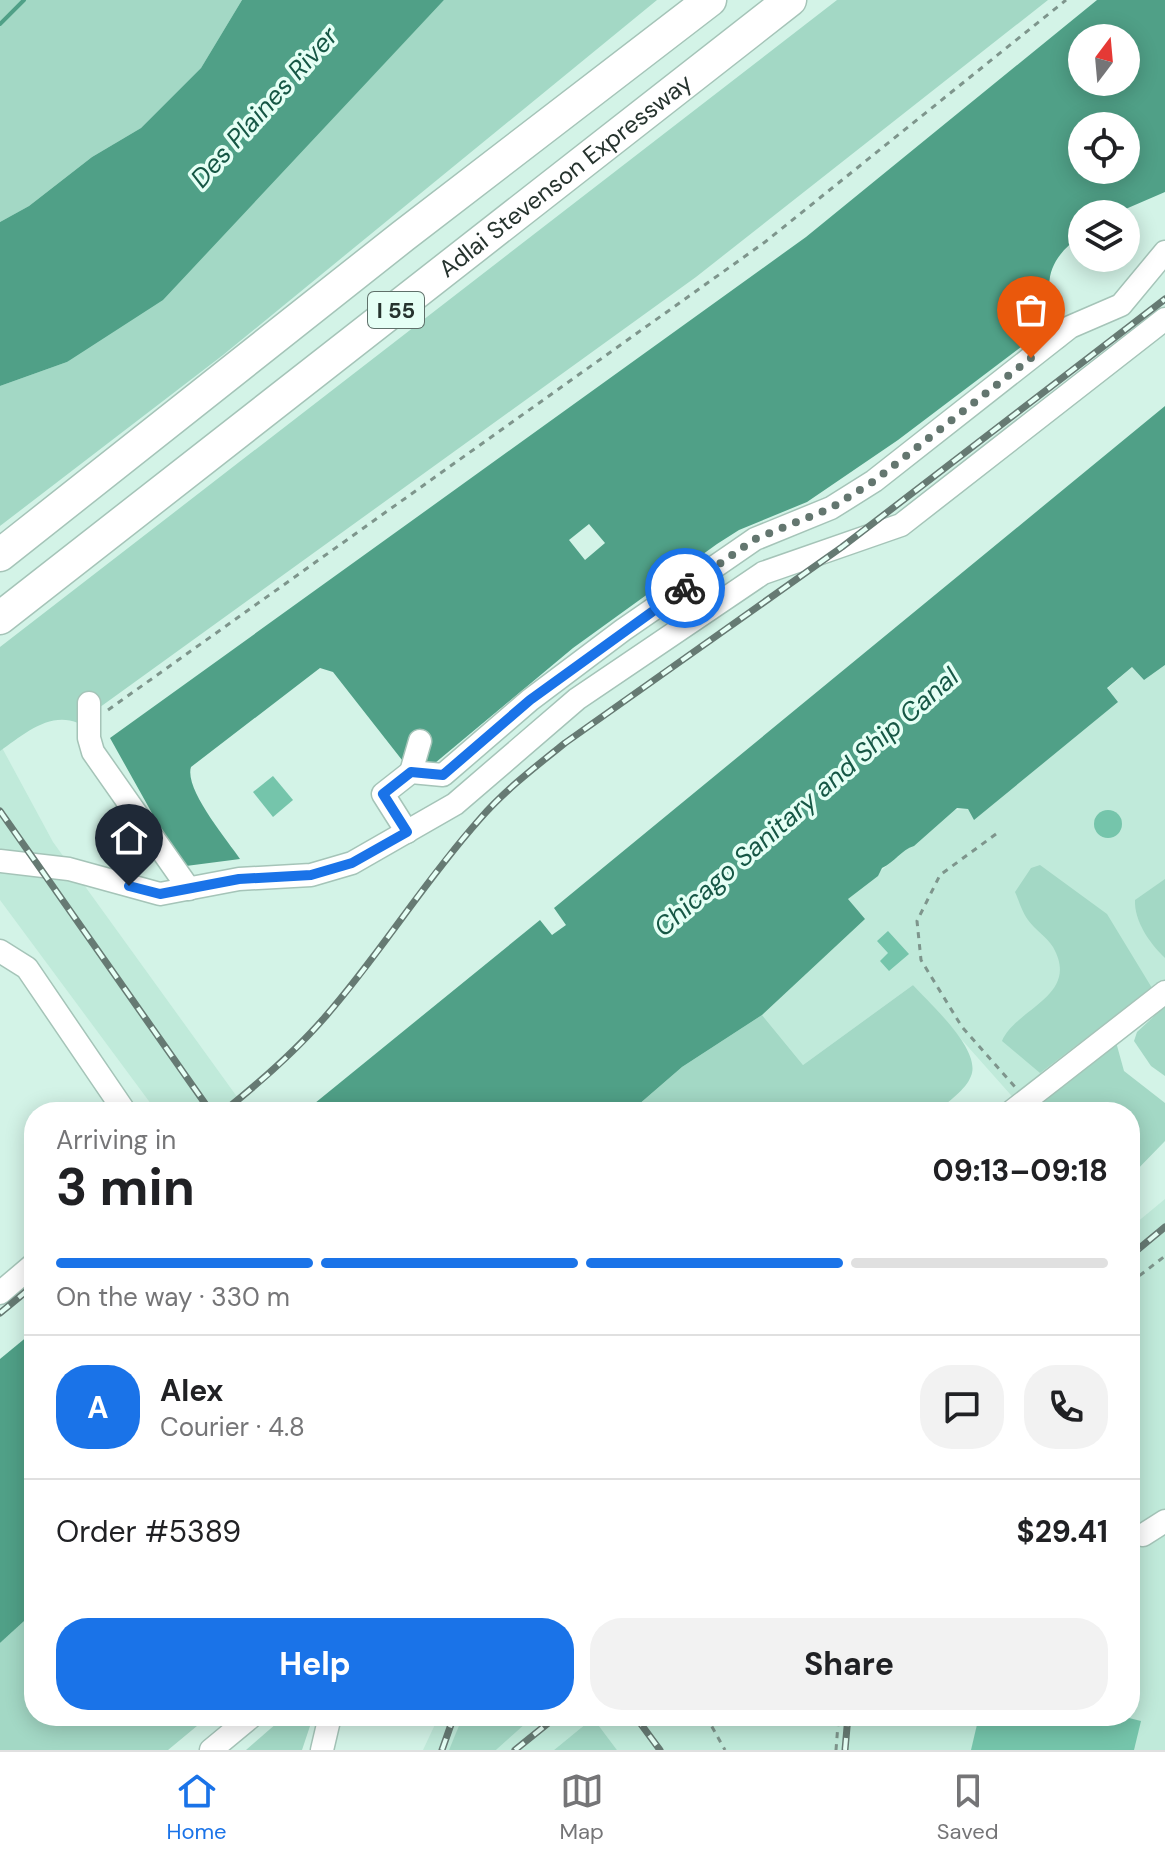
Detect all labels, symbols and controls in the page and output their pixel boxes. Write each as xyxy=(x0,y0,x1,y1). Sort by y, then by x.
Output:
water label: Des Plaines River xyxy=(183,18,346,195)
north arrow xyxy=(1068,24,1140,96)
map controls xyxy=(1068,24,1140,272)
street label: Adlai Stevenson Expressway xyxy=(432,67,698,284)
button: locate xyxy=(1068,112,1140,184)
button: layers xyxy=(1068,200,1140,272)
pin xyxy=(997,276,1065,358)
icon: bag xyxy=(1009,288,1053,332)
road number: I 55 xyxy=(368,292,424,328)
courier xyxy=(645,548,725,628)
icon: bike xyxy=(663,566,707,610)
water label: Chicago Sanitary and Ship Canal xyxy=(646,659,966,944)
pin xyxy=(95,804,163,886)
icon: home xyxy=(107,816,151,860)
text: Arriving in xyxy=(56,1123,176,1157)
text: 09:13–09:18 xyxy=(933,1151,1108,1190)
text: 3 min xyxy=(56,1153,195,1221)
text: On the way · 330 m xyxy=(56,1280,290,1314)
button: chat xyxy=(920,1365,1004,1449)
button: phone xyxy=(1024,1365,1108,1449)
text: Alex xyxy=(160,1371,223,1410)
text: A xyxy=(87,1388,109,1427)
text: Courier · 4.8 xyxy=(160,1410,305,1444)
text: Order #5389 xyxy=(56,1512,241,1551)
text: $29.41 xyxy=(1017,1512,1108,1551)
button: Help xyxy=(56,1618,574,1710)
button: Share xyxy=(590,1618,1108,1710)
tab: Home xyxy=(166,1769,227,1846)
tab: Map xyxy=(560,1769,604,1846)
tab: Saved xyxy=(937,1769,999,1846)

